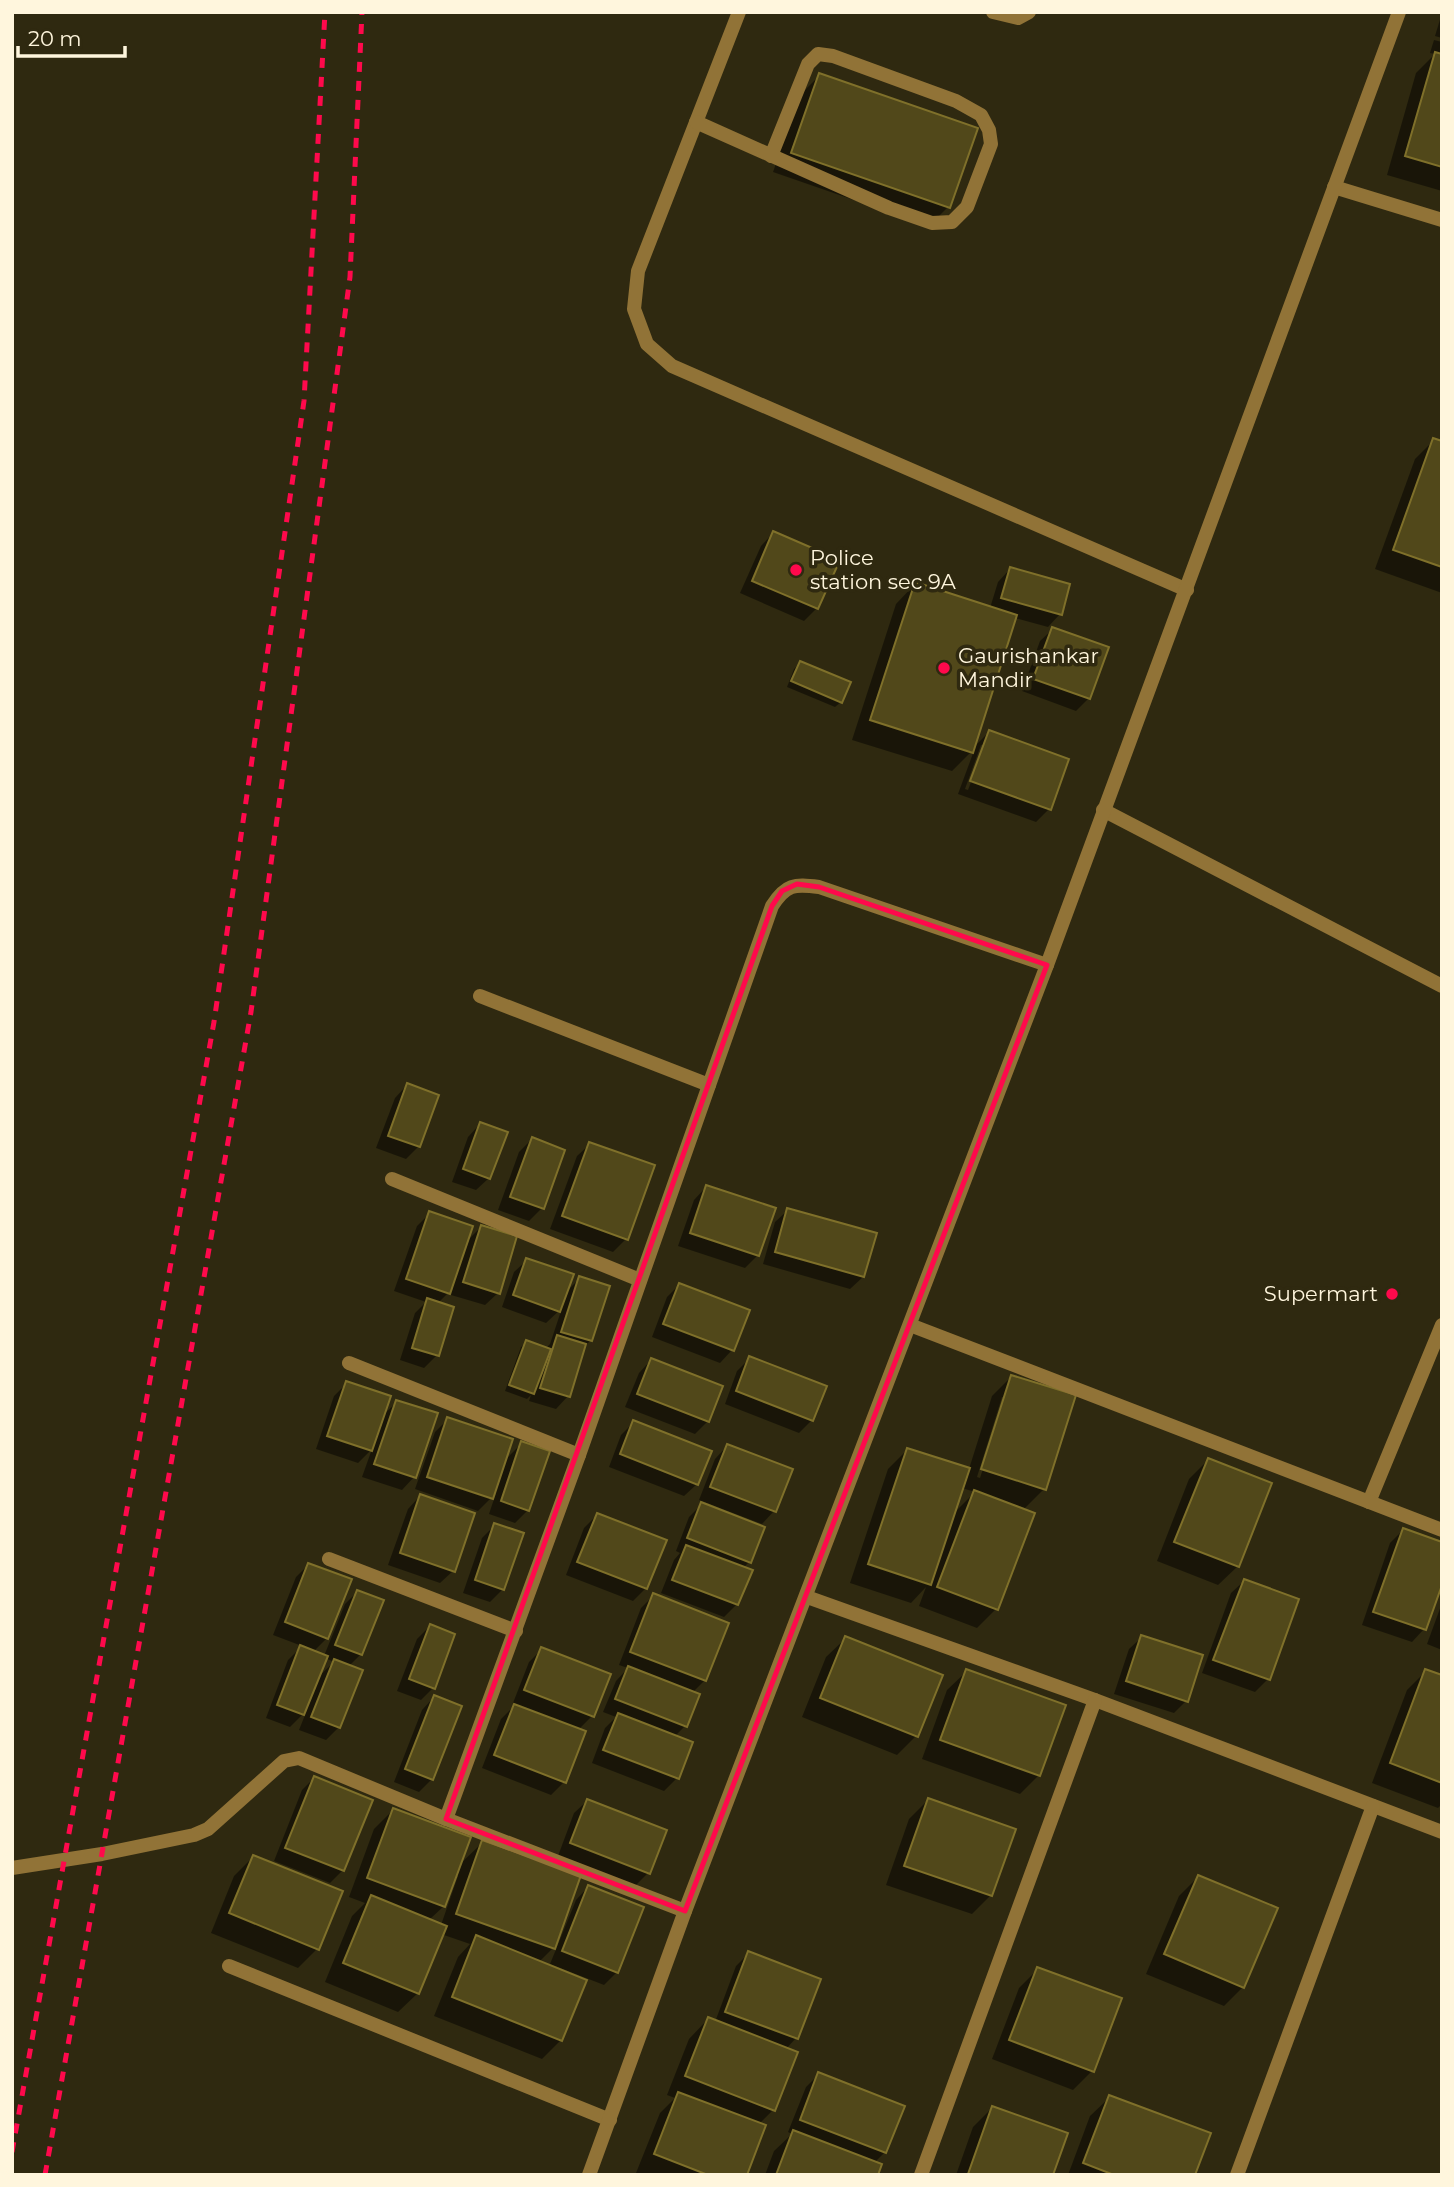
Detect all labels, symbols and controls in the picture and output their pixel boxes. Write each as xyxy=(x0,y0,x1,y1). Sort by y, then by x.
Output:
scale bar xyxy=(18,14,124,58)
text: 20 m xyxy=(28,26,82,51)
place label: Police station sec 9A xyxy=(810,545,957,594)
marker: Police station sec 9A xyxy=(788,562,804,578)
place label: Gaurishankar Mandir xyxy=(958,643,1099,692)
marker: Gaurishankar Mandir xyxy=(936,660,952,676)
place label: Supermart xyxy=(1264,1281,1378,1306)
marker: Supermart xyxy=(1384,1286,1400,1302)

